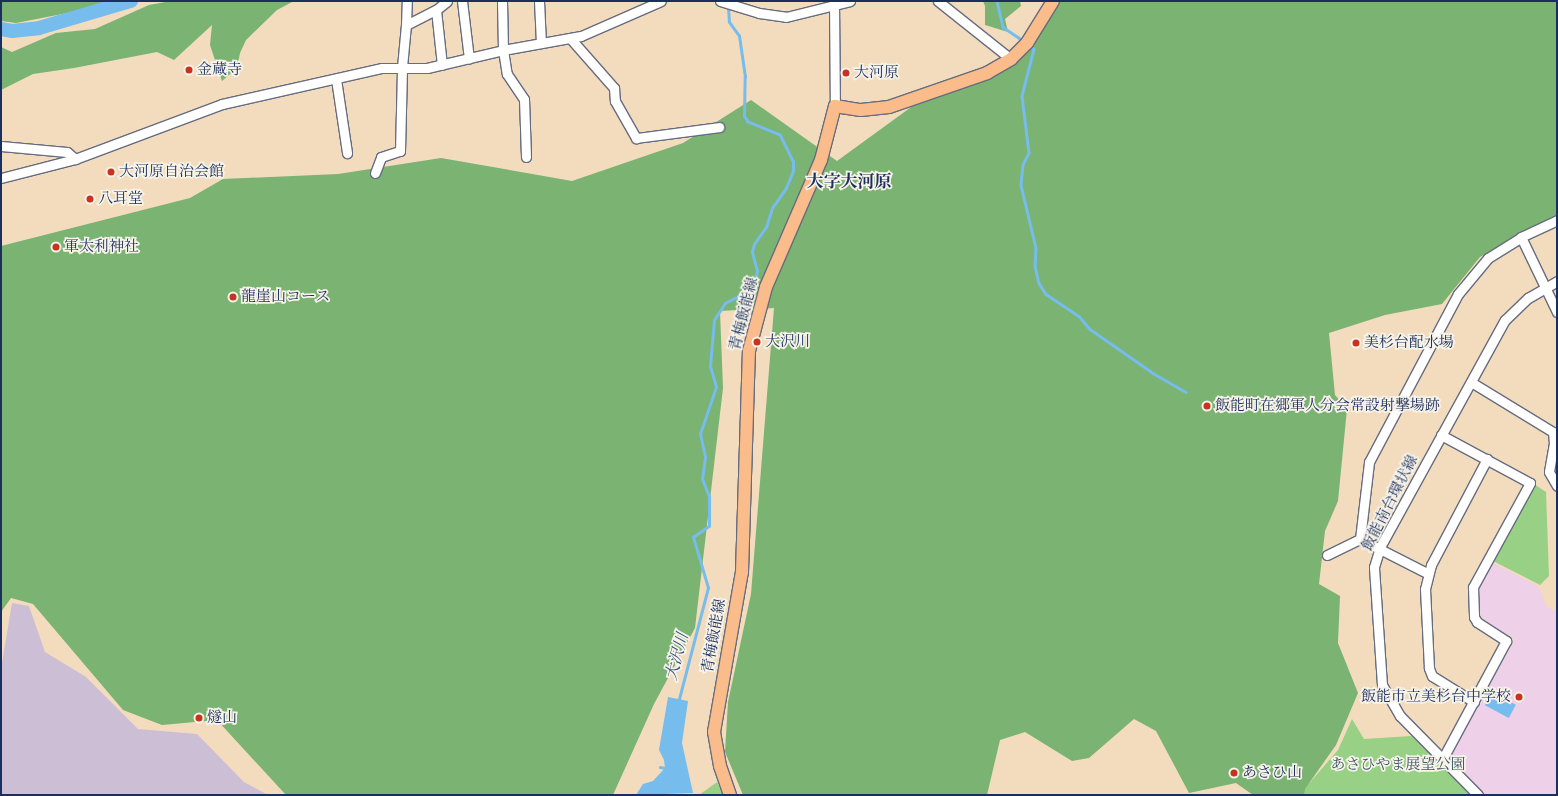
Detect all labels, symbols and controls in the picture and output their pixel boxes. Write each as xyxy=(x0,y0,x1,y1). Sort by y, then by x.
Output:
place label: 金蔵寺 xyxy=(197,61,242,79)
place label: 大河原 xyxy=(854,64,899,82)
marker: 金蔵寺 xyxy=(184,65,194,75)
marker: 大河原 xyxy=(841,68,851,78)
place label: 大河原自治会館 xyxy=(119,163,224,181)
marker: 大河原自治会館 xyxy=(106,167,116,177)
district label: 大字大河原 xyxy=(807,173,891,193)
place label: 八耳堂 xyxy=(98,190,143,208)
marker: 八耳堂 xyxy=(85,194,95,204)
place label: 軍太利神社 xyxy=(64,238,139,256)
marker: 軍太利神社 xyxy=(51,242,61,252)
street label: 青梅飯能線 xyxy=(726,275,762,353)
place label: 龍崖山コース xyxy=(241,288,331,306)
marker: 龍崖山コース xyxy=(228,292,238,302)
place label: 大沢川 xyxy=(765,333,810,351)
place label: 美杉台配水場 xyxy=(1364,334,1454,352)
marker: 大沢川 xyxy=(752,337,762,347)
marker: 美杉台配水場 xyxy=(1351,338,1361,348)
place label: 飯能町在郷軍人分会常設射撃場跡 xyxy=(1215,397,1440,415)
marker: 飯能町在郷軍人分会常設射撃場跡 xyxy=(1202,401,1212,411)
street label: 飯能南台環状線 xyxy=(1358,452,1422,554)
street label: 青梅飯能線 xyxy=(699,598,729,674)
water label: 大沢川 xyxy=(663,631,693,683)
place label: 飯能市立美杉台中学校 xyxy=(1361,688,1511,706)
marker: 飯能市立美杉台中学校 xyxy=(1514,692,1524,702)
place label: 燧山 xyxy=(207,709,237,727)
marker: 燧山 xyxy=(194,713,204,723)
park label: あさひやま展望公園 xyxy=(1331,756,1465,774)
place label: あさひ山 xyxy=(1242,764,1302,782)
marker: あさひ山 xyxy=(1229,768,1239,778)

